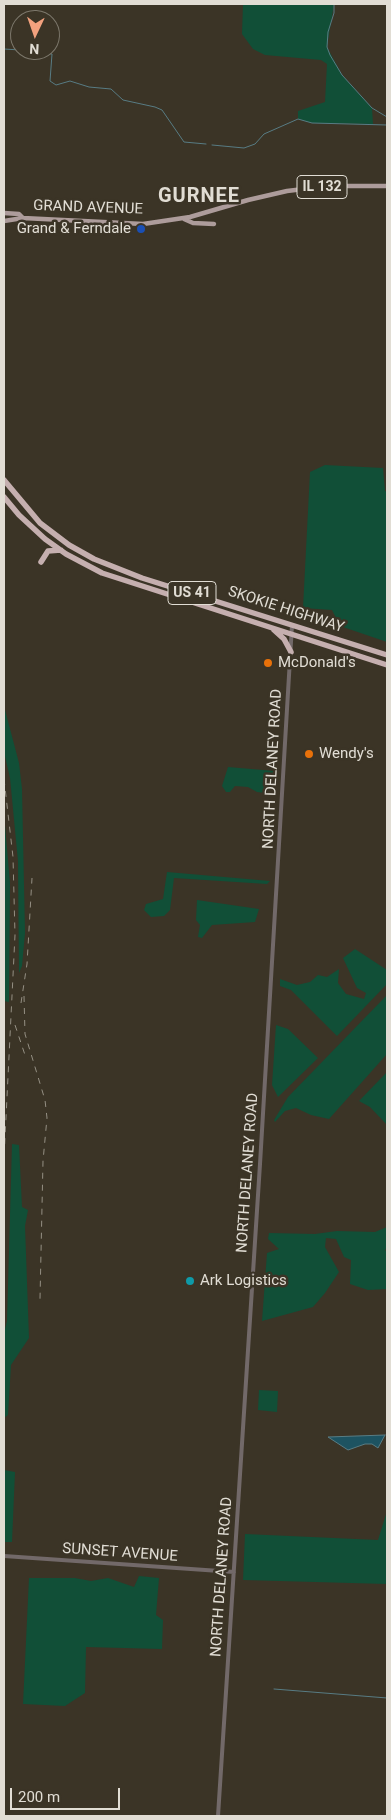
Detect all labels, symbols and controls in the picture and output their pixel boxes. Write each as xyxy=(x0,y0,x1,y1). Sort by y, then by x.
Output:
north arrow xyxy=(10,10,60,60)
text: N xyxy=(29,41,40,57)
road number: IL 132 xyxy=(297,176,347,198)
district label: GURNEE xyxy=(157,185,241,209)
street label: GRAND AVENUE xyxy=(33,197,143,219)
place label: Grand & Ferndale xyxy=(17,220,131,238)
marker: Grand & Ferndale xyxy=(135,223,147,235)
road number: US 41 xyxy=(168,582,216,604)
street label: SKOKIE HIGHWAY xyxy=(226,583,346,637)
place label: McDonald's xyxy=(278,654,356,672)
marker: McDonald's xyxy=(262,657,274,669)
street label: NORTH DELANEY ROAD xyxy=(260,688,286,850)
place label: Wendy's xyxy=(319,745,374,763)
marker: Wendy's xyxy=(303,748,315,760)
street label: NORTH DELANEY ROAD xyxy=(233,1092,263,1254)
place label: Ark Logistics xyxy=(200,1272,287,1290)
marker: Ark Logistics xyxy=(184,1275,196,1287)
street label: NORTH DELANEY ROAD xyxy=(207,1496,237,1658)
street label: SUNSET AVENUE xyxy=(62,1540,178,1566)
scale bar xyxy=(12,1778,122,1810)
text: 200 m xyxy=(18,1788,60,1806)

